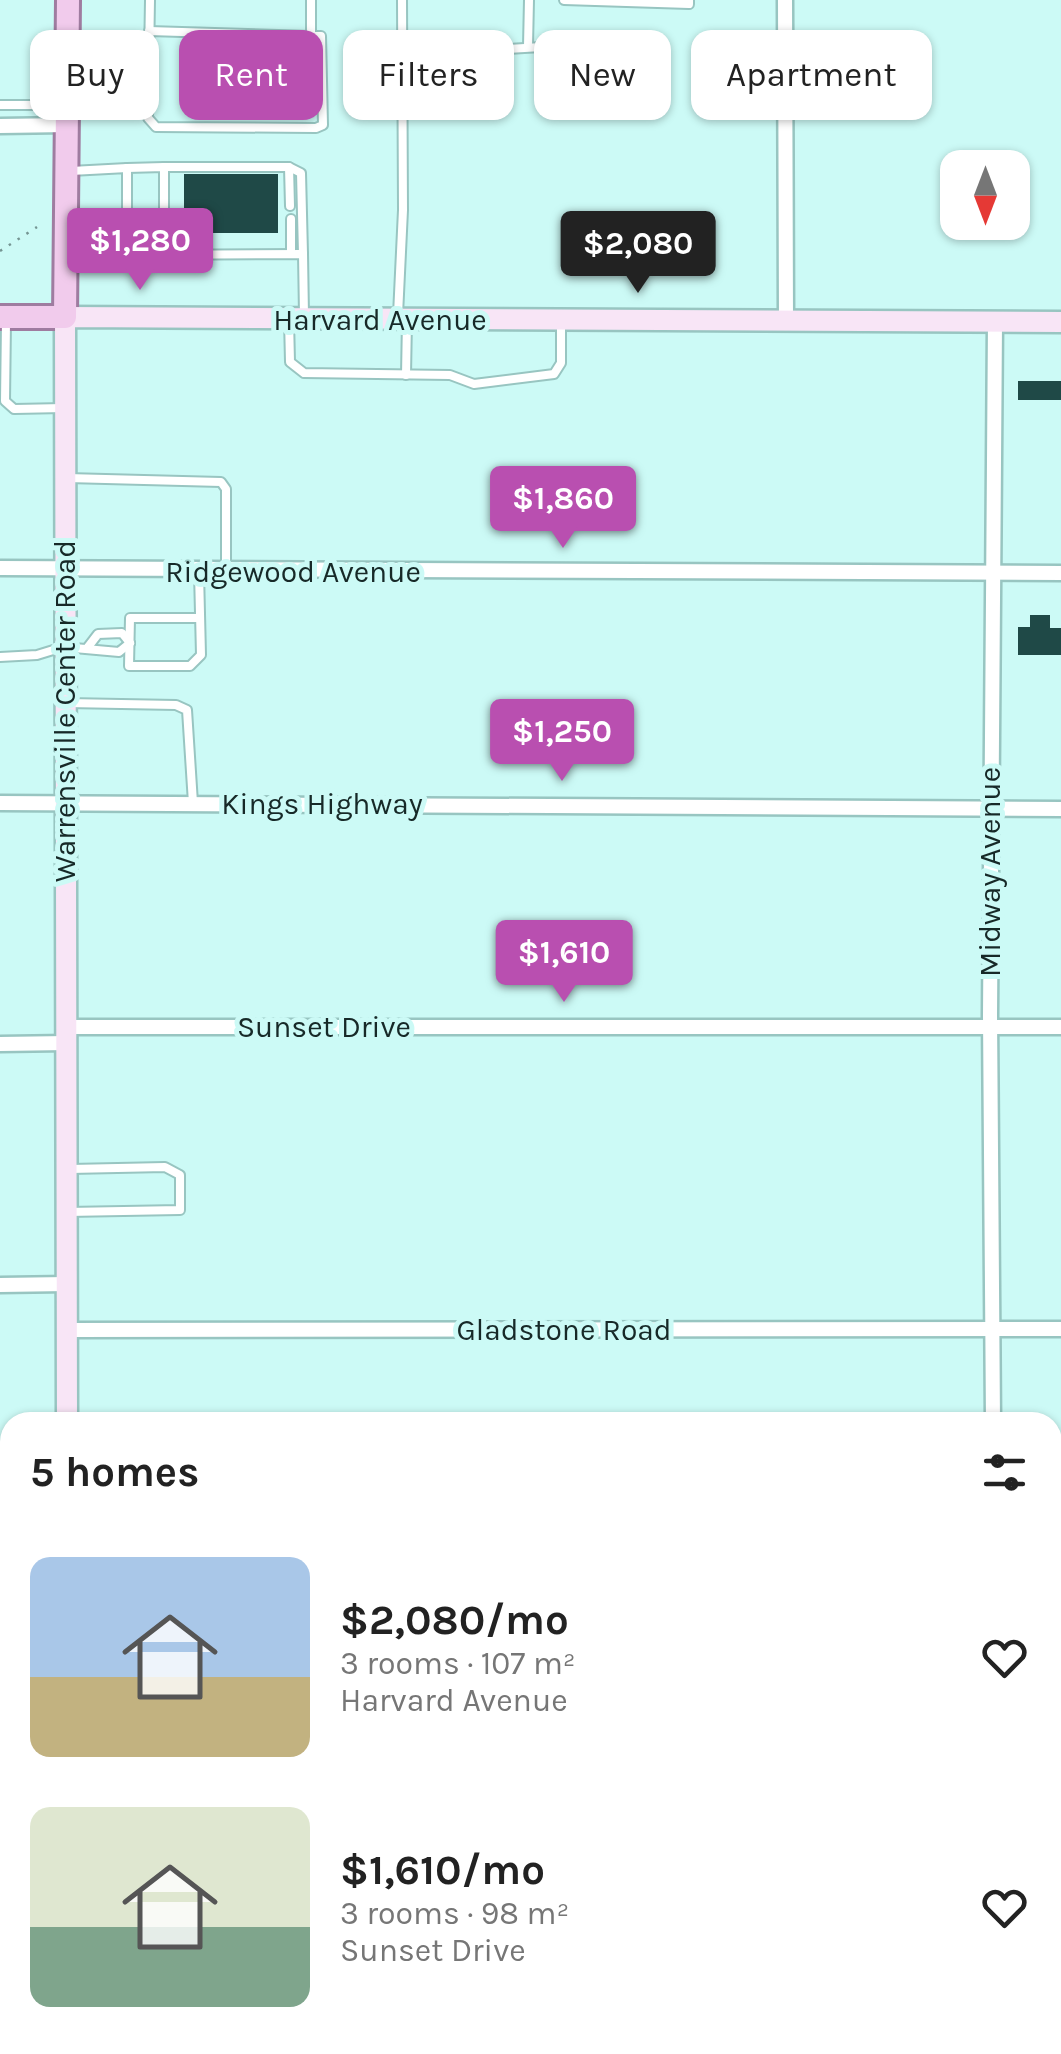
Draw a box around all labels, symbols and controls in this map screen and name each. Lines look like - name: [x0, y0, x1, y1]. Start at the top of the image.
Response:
- chip: Buy: [30, 30, 159, 120]
- chip: Rent: [179, 30, 323, 120]
- chip: Filters: [343, 30, 514, 120]
- chip: New: [534, 30, 671, 120]
- chip: Apartment: [691, 30, 932, 120]
- north arrow: [940, 150, 1030, 240]
- map controls: [940, 150, 1030, 240]
- pin: $1,280: [59, 208, 221, 293]
- pin: $2,080: [557, 211, 719, 296]
- text: $1,280: [89, 222, 191, 259]
- text: $2,080: [583, 225, 693, 262]
- street label: Harvard Avenue: [273, 302, 487, 338]
- pin: $1,860: [482, 466, 644, 551]
- text: $1,860: [512, 480, 614, 517]
- street label: Warrensville Center Road: [47, 540, 83, 882]
- street label: Ridgewood Avenue: [165, 554, 421, 590]
- pin: $1,250: [481, 699, 643, 784]
- text: $1,250: [512, 713, 612, 750]
- street label: Midway Avenue: [972, 767, 1008, 977]
- street label: Kings Highway: [221, 786, 423, 822]
- pin: $1,610: [483, 920, 645, 1005]
- text: $1,610: [518, 934, 610, 971]
- street label: Sunset Drive: [237, 1009, 411, 1045]
- street label: Gladstone Road: [456, 1312, 672, 1348]
- icon: filters: [977, 1445, 1032, 1500]
- text: 5 homes: [30, 1447, 199, 1497]
- text: $2,080/mo: [340, 1595, 569, 1645]
- icon: home: [110, 1597, 230, 1717]
- icon: heart: [977, 1630, 1032, 1685]
- text: 3 rooms · 107 m²: [340, 1645, 576, 1682]
- text: Harvard Avenue: [340, 1682, 568, 1719]
- text: $1,610/mo: [340, 1845, 545, 1895]
- icon: home: [110, 1847, 230, 1967]
- icon: heart: [977, 1880, 1032, 1935]
- text: 3 rooms · 98 m²: [340, 1895, 569, 1932]
- text: Sunset Drive: [340, 1932, 526, 1969]

